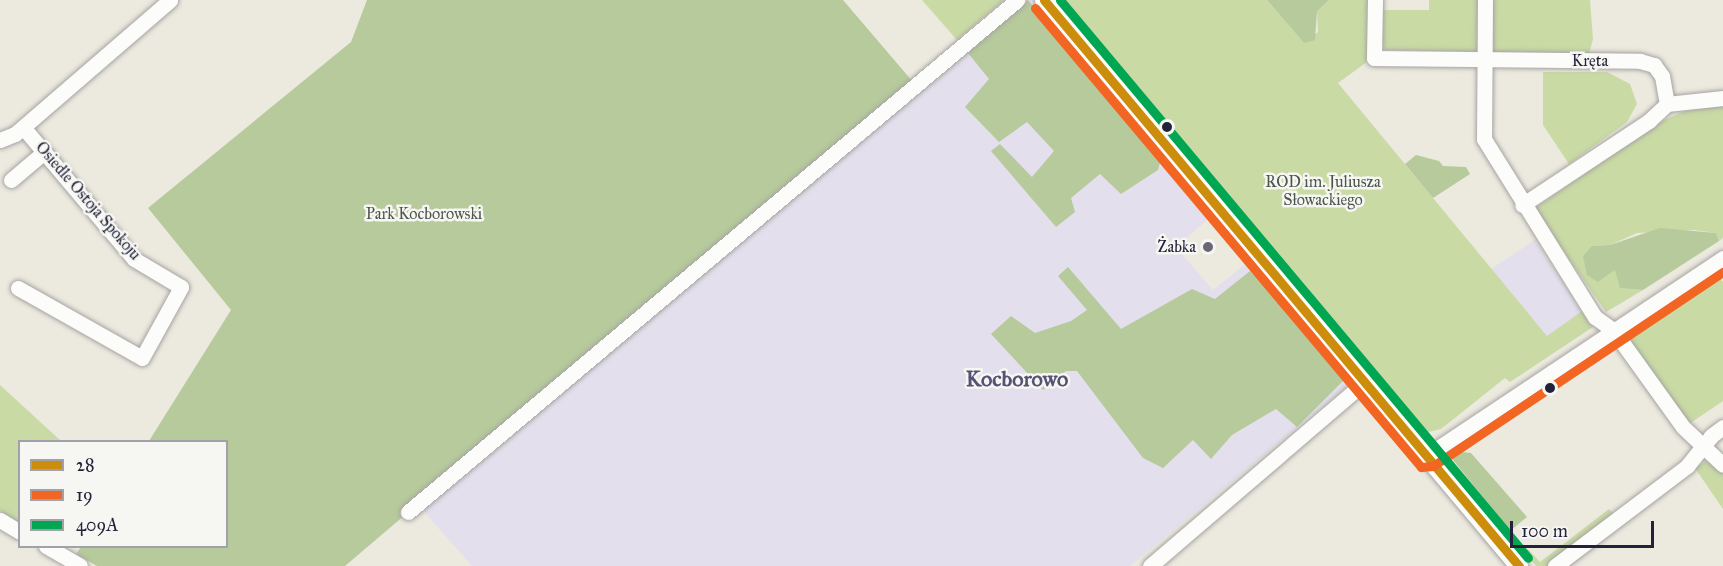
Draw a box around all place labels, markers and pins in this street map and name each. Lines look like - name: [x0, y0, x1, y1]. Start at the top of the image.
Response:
- unlabelled marker: [1161, 121, 1173, 133]
- place label: Żabka: [1157, 237, 1196, 257]
- marker: Żabka: [1201, 240, 1215, 254]
- unlabelled marker: [1544, 382, 1556, 394]

